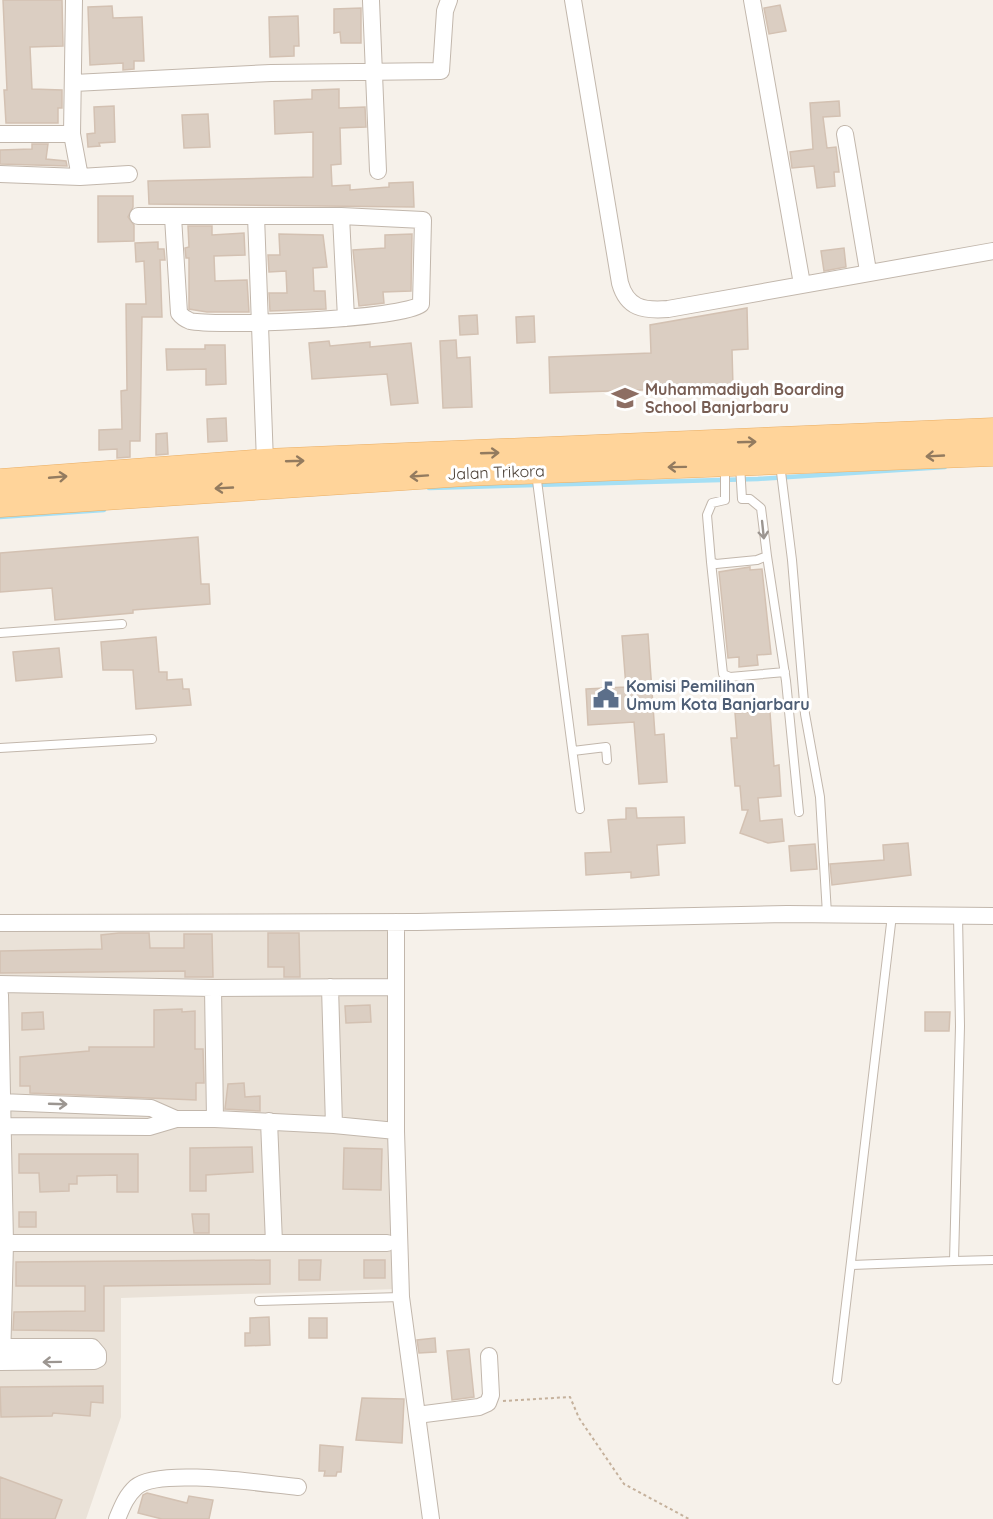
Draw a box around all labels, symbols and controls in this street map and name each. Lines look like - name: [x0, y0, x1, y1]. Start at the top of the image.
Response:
- place label: Muhammadiyah Boarding School Banjarbaru: [645, 379, 844, 417]
- school or university icon: Muhammadiyah Boarding School Banjarbaru: [610, 383, 640, 413]
- one-way arrow: [737, 436, 757, 447]
- one-way arrow: [479, 447, 499, 458]
- one-way arrow: [925, 450, 945, 461]
- one-way arrow: [284, 455, 304, 466]
- street label: Jalan Trikora: [447, 460, 545, 484]
- one-way arrow: [667, 461, 687, 472]
- one-way arrow: [48, 471, 68, 482]
- one-way arrow: [410, 471, 430, 482]
- one-way arrow: [215, 483, 235, 494]
- one-way arrow: [758, 520, 769, 540]
- place label: Komisi Pemilihan Umum Kota Banjarbaru: [626, 676, 810, 714]
- public building icon: Komisi Pemilihan Umum Kota Banjarbaru: [591, 680, 621, 710]
- one-way arrow: [48, 1099, 68, 1110]
- one-way arrow: [42, 1356, 62, 1368]

